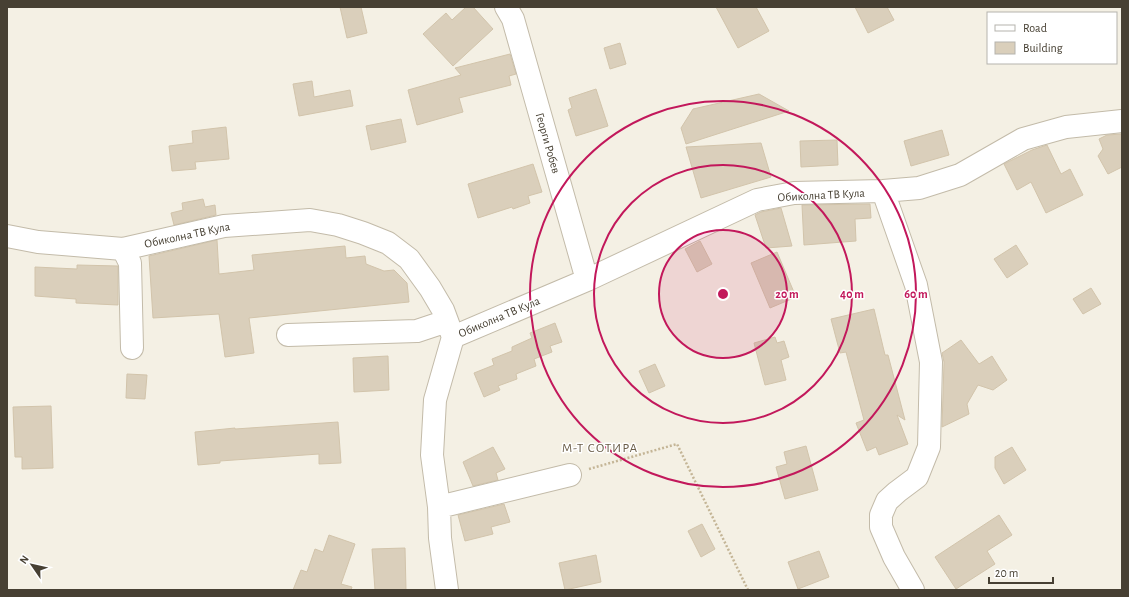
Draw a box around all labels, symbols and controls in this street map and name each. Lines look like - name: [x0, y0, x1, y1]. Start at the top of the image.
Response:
- legend: [987, 12, 1117, 64]
- text: Road: [1023, 22, 1047, 34]
- text: Building: [1023, 42, 1063, 54]
- street label: Георги Робев: [534, 111, 563, 175]
- street label: Обиколна ТВ Кула: [777, 187, 866, 204]
- street label: Обиколна ТВ Кула: [143, 220, 232, 251]
- centre of rings: [716, 287, 730, 301]
- text: 20 m: [775, 288, 799, 300]
- text: 40 m: [840, 288, 864, 300]
- text: 60 m: [904, 288, 928, 300]
- street label: Обиколна ТВ Кула: [456, 294, 543, 341]
- district label: М-Т СОТИРА: [562, 442, 638, 455]
- north arrow: [12, 545, 52, 585]
- text: N: [17, 553, 31, 566]
- scale bar: [989, 559, 1053, 585]
- text: 20 m: [995, 567, 1018, 579]

